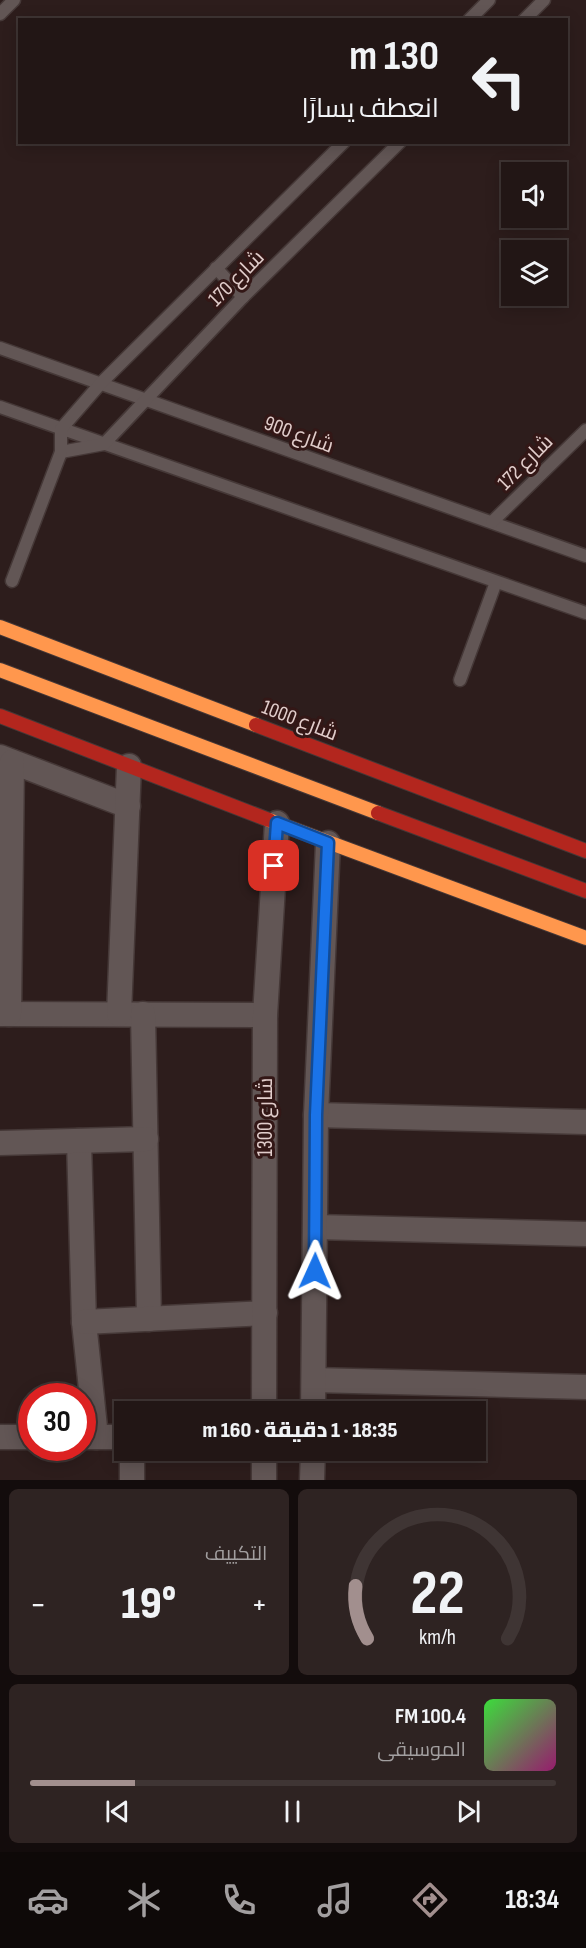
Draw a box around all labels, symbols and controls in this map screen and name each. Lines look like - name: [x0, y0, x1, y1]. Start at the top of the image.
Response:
- text: 130 m: [349, 31, 439, 82]
- icon: left: [460, 42, 538, 120]
- text: انعطف يسارًا: [302, 93, 439, 125]
- map controls: [501, 162, 567, 306]
- button: sound: [501, 162, 567, 228]
- button: layers: [501, 240, 567, 306]
- street label: شارع 170: [203, 245, 270, 312]
- street label: شارع 900: [260, 410, 337, 459]
- street label: شارع 172: [492, 429, 559, 496]
- street label: شارع 1000: [258, 695, 341, 747]
- pin: [248, 840, 299, 891]
- icon: arrive: [257, 849, 290, 882]
- street label: شارع 1300: [253, 1078, 279, 1156]
- position arrow: [283, 1239, 347, 1303]
- speed limit sign: 30: [18, 1383, 96, 1461]
- text: 18:35 · 1 دقيقة · 160 m: [202, 1417, 398, 1444]
- text: التكييف: [205, 1542, 268, 1566]
- text: 22: [410, 1557, 465, 1632]
- text: 19°: [121, 1577, 176, 1632]
- text: −: [30, 1585, 46, 1625]
- text: +: [251, 1585, 268, 1625]
- text: km/h: [419, 1625, 456, 1650]
- text: 100.4 FM: [395, 1703, 466, 1730]
- text: الموسيقى: [377, 1738, 466, 1762]
- icon: previous: [101, 1795, 134, 1828]
- icon: pause: [276, 1795, 309, 1828]
- icon: next: [452, 1795, 485, 1828]
- icon: car: [27, 1879, 69, 1921]
- icon: climate: [123, 1879, 165, 1921]
- icon: phone: [218, 1879, 260, 1921]
- icon: music: [314, 1879, 356, 1921]
- icon: directions: [409, 1879, 451, 1921]
- text: 18:34: [505, 1884, 559, 1916]

